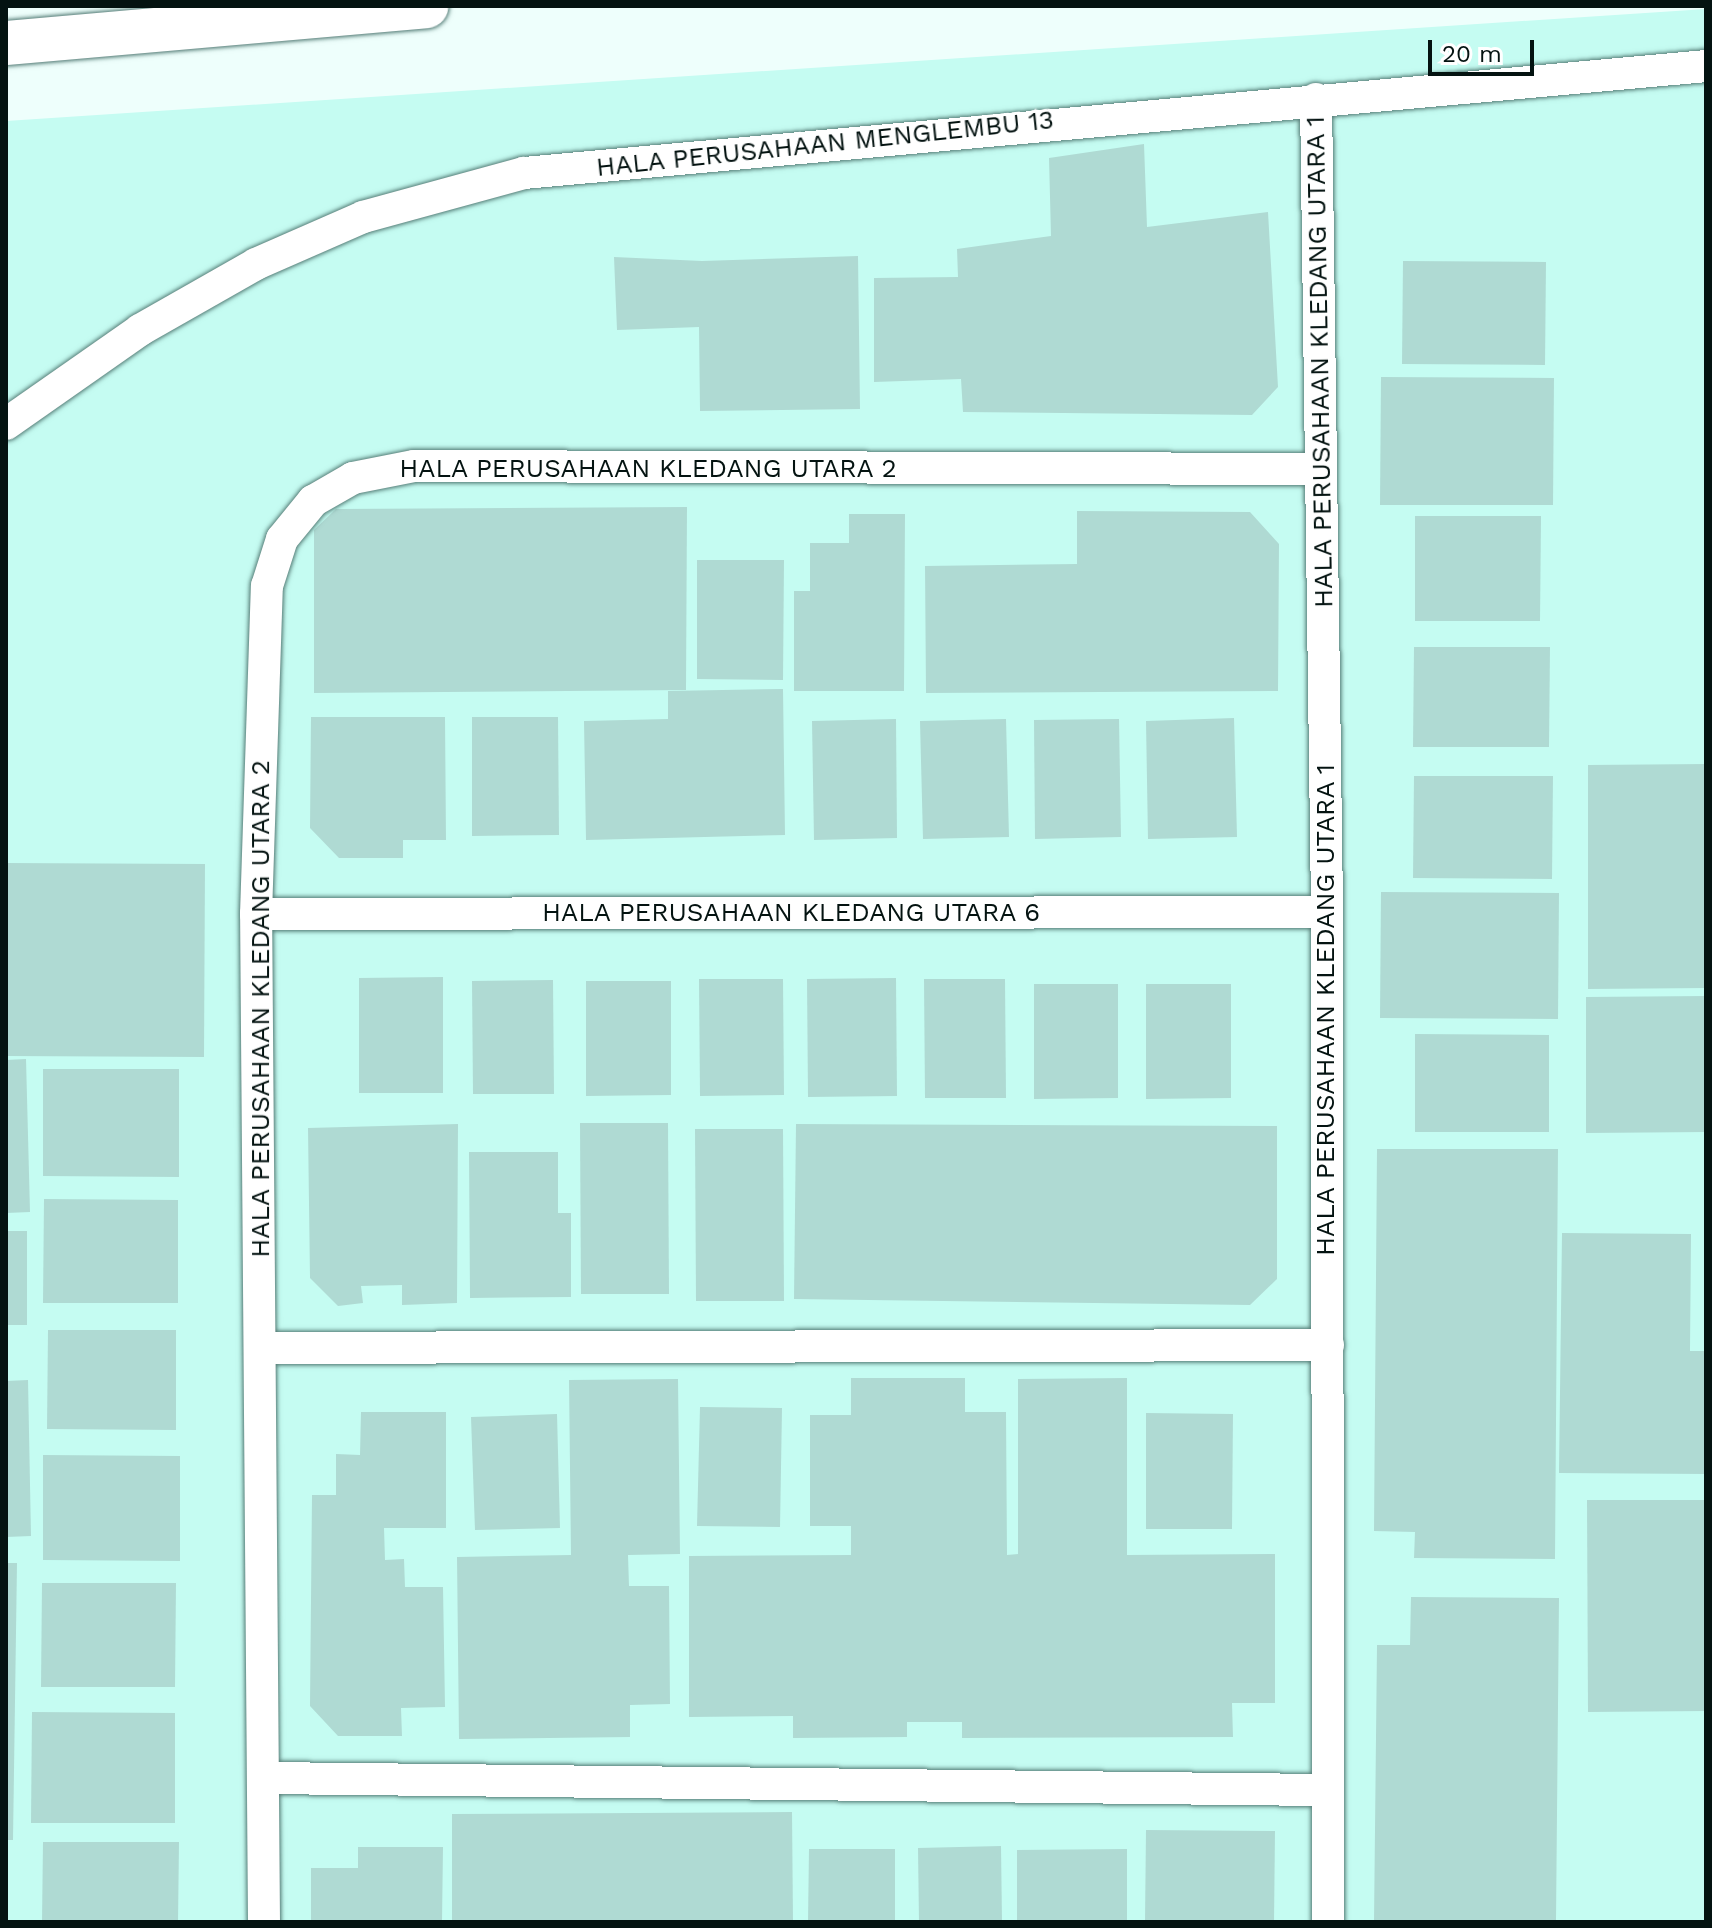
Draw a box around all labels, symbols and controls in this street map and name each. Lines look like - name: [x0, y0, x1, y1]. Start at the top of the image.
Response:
- scale bar: [1432, 24, 1538, 74]
- text: 20 m: [1442, 40, 1502, 68]
- street label: HALA PERUSAHAAN MENGLEMBU 13: [594, 104, 1056, 184]
- street label: HALA PERUSAHAAN KLEDANG UTARA 1: [1300, 114, 1340, 610]
- street label: HALA PERUSAHAAN KLEDANG UTARA 2: [398, 453, 898, 485]
- street label: HALA PERUSAHAAN KLEDANG UTARA 2: [245, 759, 277, 1259]
- street label: HALA PERUSAHAAN KLEDANG UTARA 1: [1310, 763, 1342, 1257]
- street label: HALA PERUSAHAAN KLEDANG UTARA 6: [541, 897, 1041, 929]

